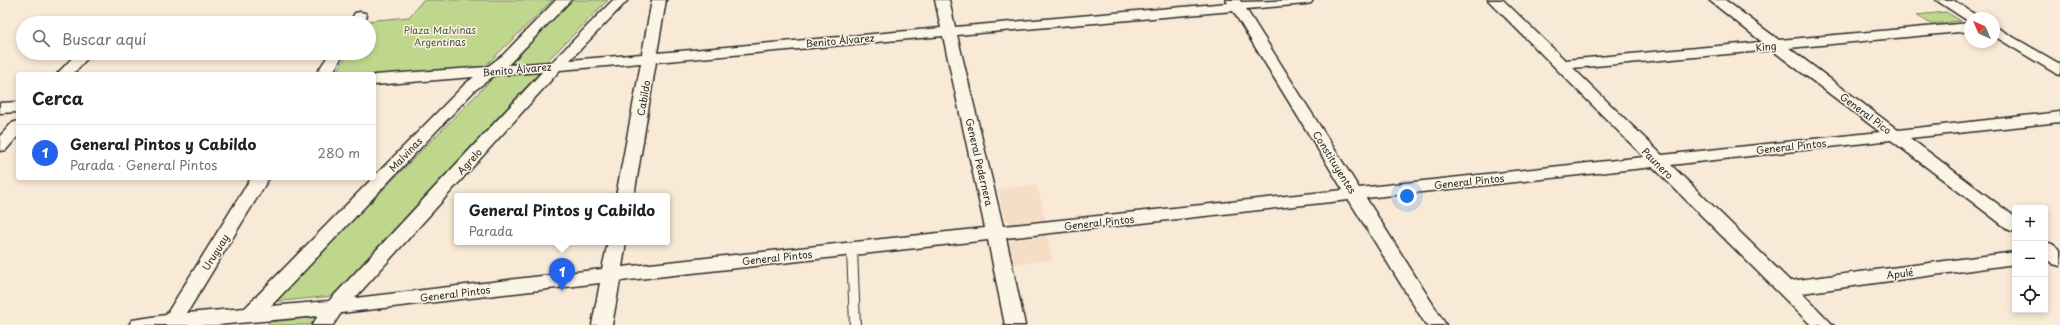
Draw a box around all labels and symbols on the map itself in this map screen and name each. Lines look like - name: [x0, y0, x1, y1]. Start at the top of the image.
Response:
- north arrow: [1964, 12, 2000, 48]
- park label: Plaza Malvinas Argentinas: [404, 22, 477, 49]
- street label: Benito Álvarez: [805, 29, 875, 50]
- street label: King: [1755, 38, 1777, 54]
- street label: Benito Álvarez: [482, 58, 552, 79]
- street label: Cabildo: [633, 79, 654, 117]
- street label: General Pico: [1837, 89, 1895, 138]
- street label: General Pedernera: [963, 117, 998, 208]
- street label: Constituyentes: [1309, 128, 1361, 197]
- street label: Malvinas: [385, 133, 426, 175]
- street label: General Pintos: [1755, 135, 1827, 157]
- street label: Agrelo: [453, 144, 485, 177]
- street label: Paunero: [1639, 144, 1677, 182]
- street label: General Pintos: [1433, 170, 1505, 192]
- your location: [1397, 186, 1417, 206]
- street label: General Pintos: [1063, 211, 1135, 233]
- street label: Uruguay: [198, 231, 232, 273]
- street label: General Pintos: [741, 246, 813, 268]
- pin: 1: [549, 258, 575, 291]
- street label: Apulé: [1886, 264, 1915, 282]
- street label: General Pintos: [419, 281, 491, 305]

